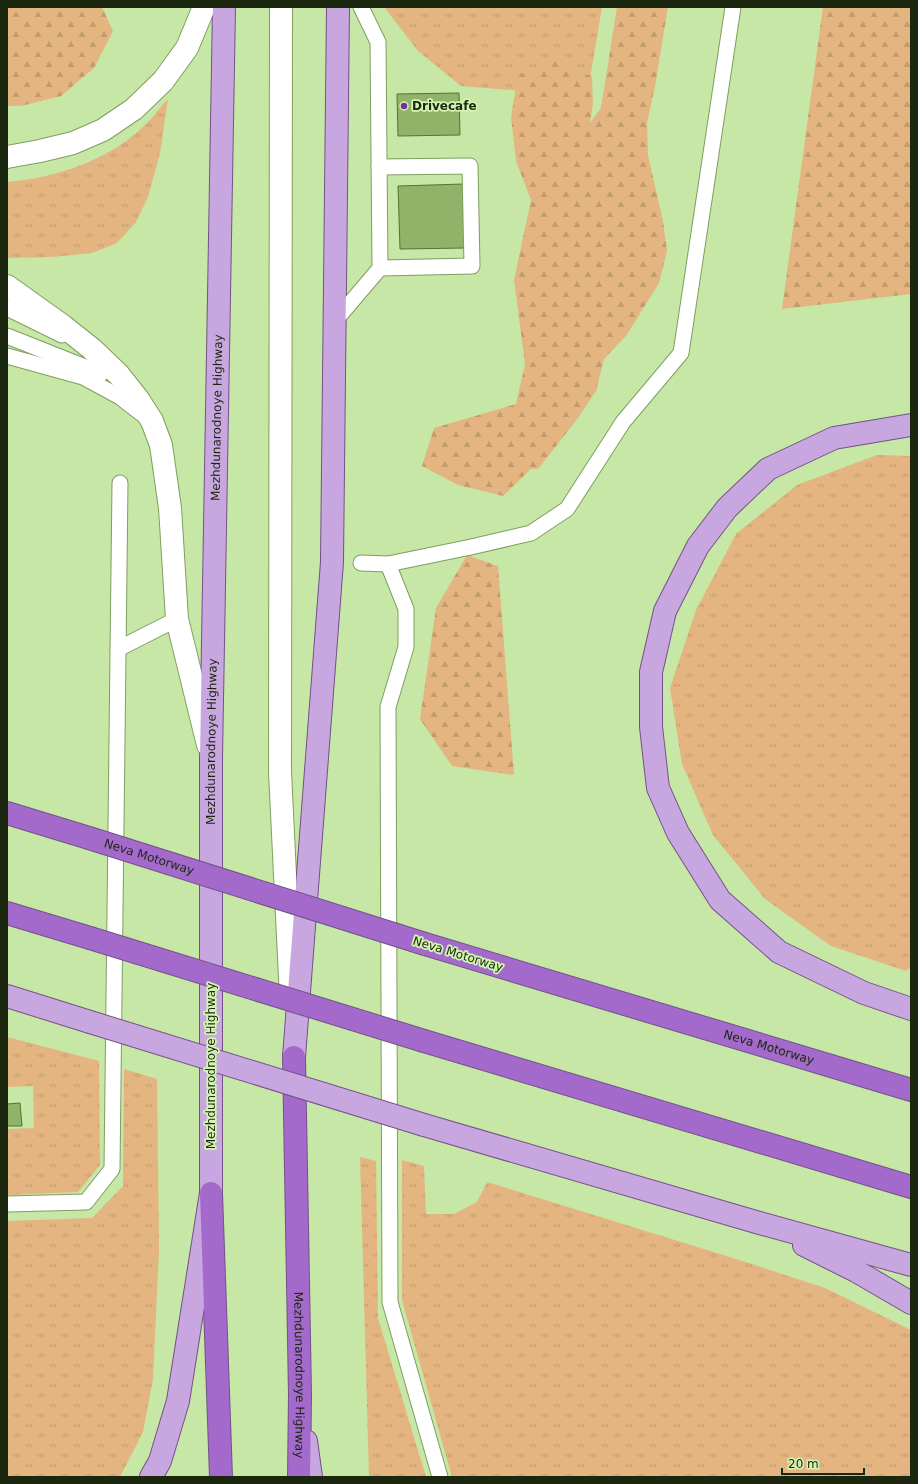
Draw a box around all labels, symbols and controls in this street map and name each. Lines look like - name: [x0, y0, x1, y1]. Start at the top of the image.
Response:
- place label: Drivecafe: [412, 99, 477, 113]
- marker: Drivecafe: [399, 101, 409, 111]
- street label: Mezhdunarodnoye Highway: [208, 334, 225, 501]
- street label: Mezhdunarodnoye Highway: [204, 658, 220, 825]
- street label: Neva Motorway: [102, 836, 196, 878]
- street label: Neva Motorway: [411, 934, 505, 974]
- street label: Mezhdunarodnoye Highway: [204, 983, 218, 1149]
- street label: Neva Motorway: [722, 1027, 816, 1067]
- street label: Mezhdunarodnoye Highway: [291, 1291, 307, 1458]
- scale bar: [782, 1450, 864, 1476]
- text: 20 m: [788, 1457, 819, 1471]

